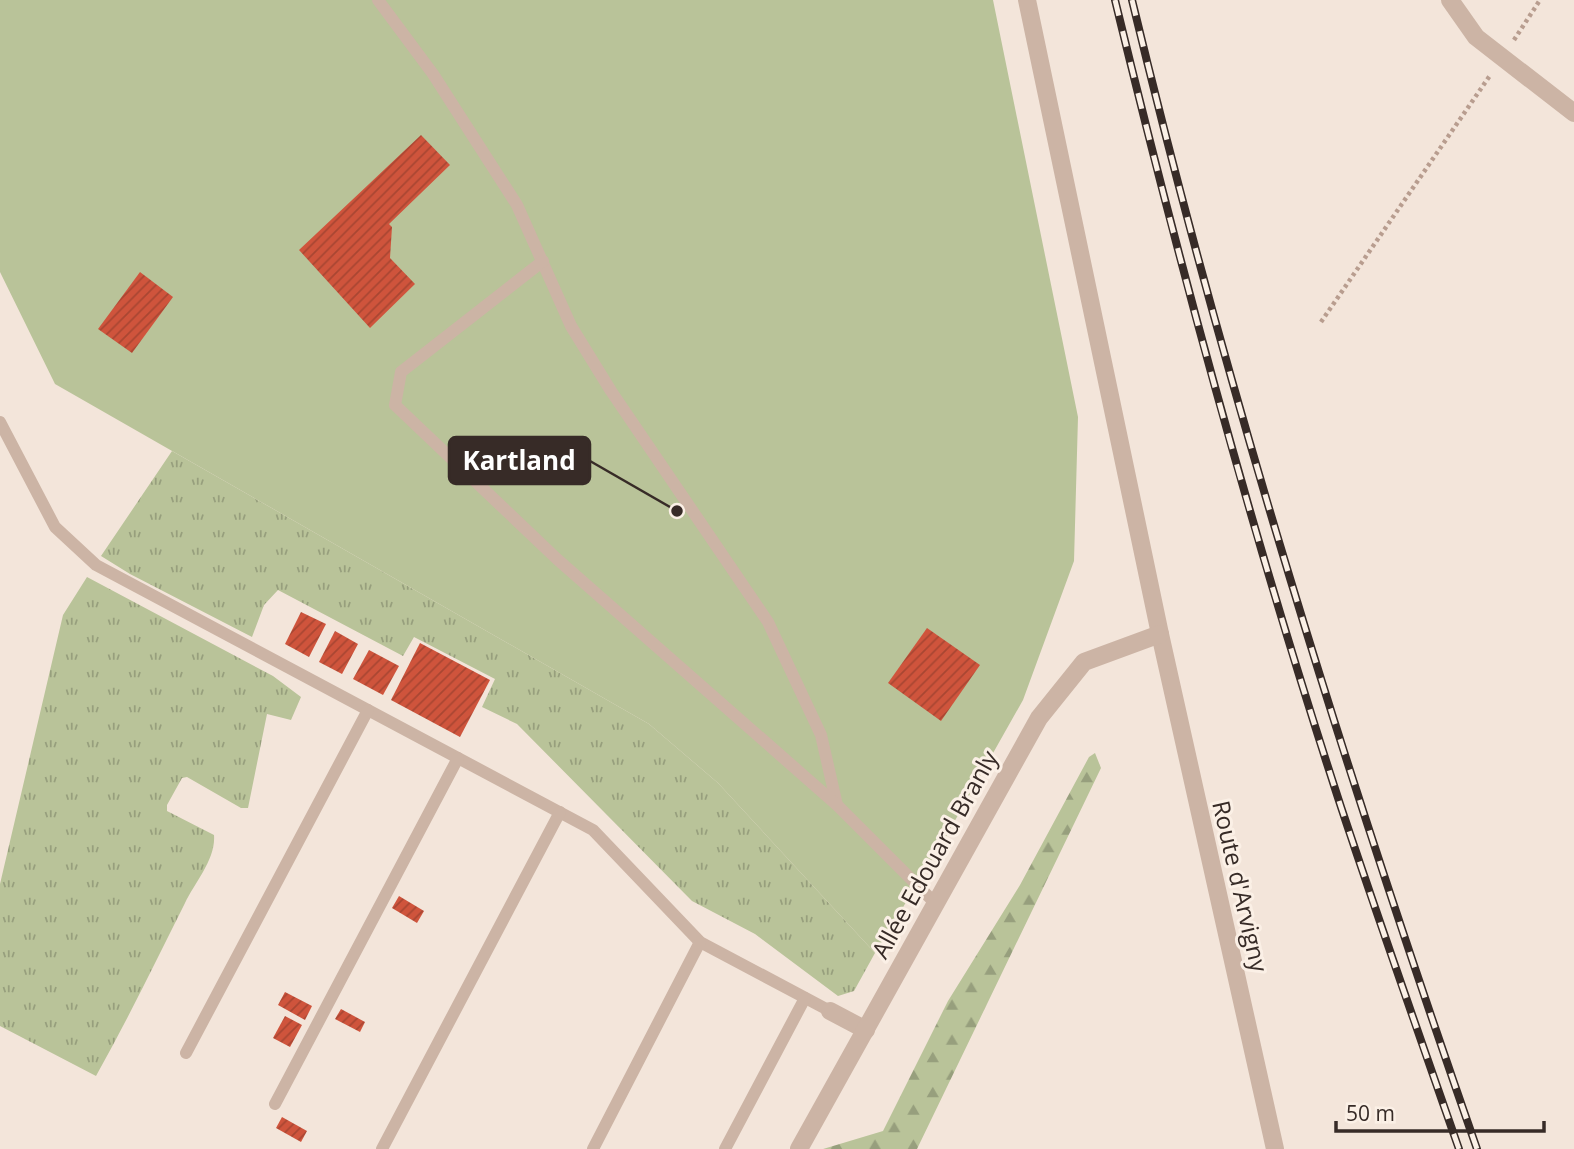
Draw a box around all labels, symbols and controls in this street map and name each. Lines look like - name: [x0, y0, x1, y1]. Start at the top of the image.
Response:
- callout: Kartland: [449, 437, 590, 484]
- text: Kartland: [462, 442, 576, 478]
- street label: Allée Edouard Branly: [863, 743, 1005, 964]
- street label: Route d'Arvigny: [1205, 797, 1277, 976]
- scale bar: [1336, 1090, 1544, 1134]
- text: 50 m: [1346, 1099, 1395, 1127]

